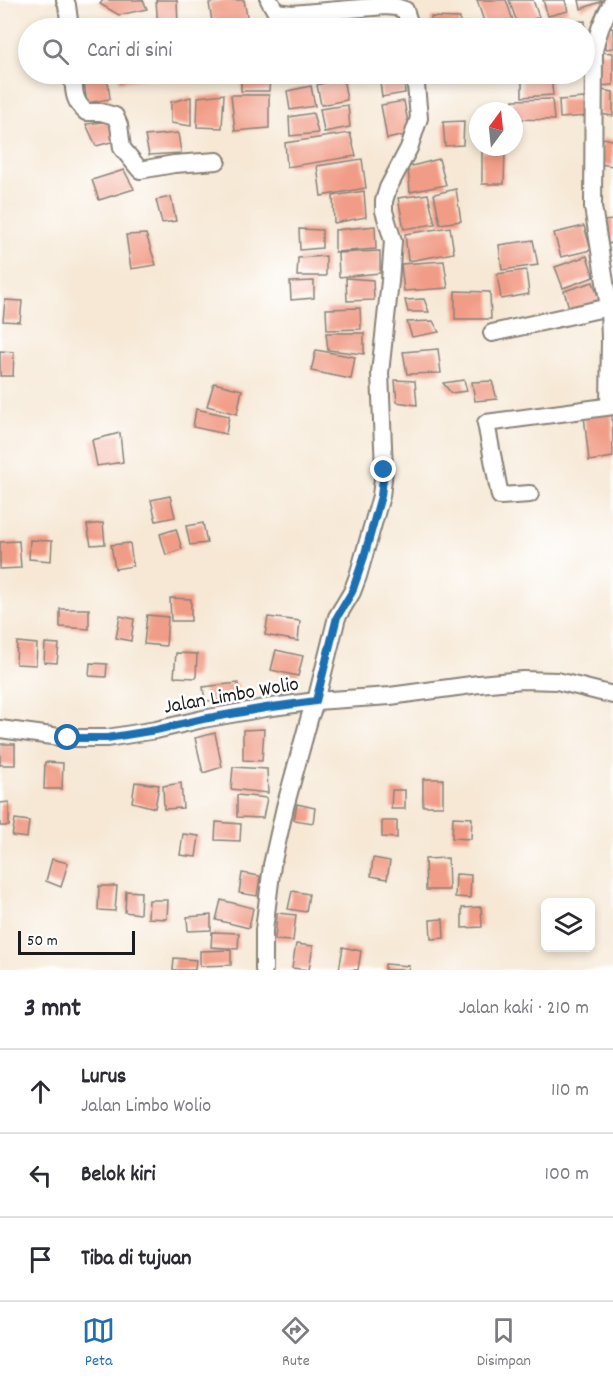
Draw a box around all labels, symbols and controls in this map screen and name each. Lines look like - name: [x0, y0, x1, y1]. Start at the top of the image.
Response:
- search box: [18, 18, 595, 84]
- icon: search: [39, 35, 72, 68]
- text: Cari di sini: [87, 36, 172, 67]
- north arrow: [469, 102, 523, 156]
- route end: [370, 456, 396, 482]
- street label: Jalan Limbo Wolio: [162, 670, 301, 724]
- route start: [54, 724, 80, 750]
- map controls: [541, 898, 595, 952]
- button: layers: [541, 898, 595, 952]
- scale bar: [18, 928, 135, 956]
- text: 50 m: [27, 930, 58, 953]
- text: 3 mnt: [24, 991, 81, 1028]
- text: Jalan kaki · 210 m: [459, 995, 589, 1023]
- text: Lurus: [81, 1062, 126, 1093]
- icon: ahead: [24, 1075, 57, 1108]
- text: 110 m: [551, 1077, 589, 1105]
- text: Jalan Limbo Wolio: [81, 1093, 211, 1121]
- icon: left: [24, 1159, 57, 1192]
- text: Belok kiri: [81, 1160, 155, 1191]
- text: 100 m: [545, 1161, 589, 1189]
- icon: arrive: [24, 1243, 57, 1276]
- text: Tiba di tujuan: [81, 1244, 191, 1275]
- tab: Peta: [82, 1314, 115, 1373]
- tab: Rute: [279, 1314, 312, 1373]
- tab: Disimpan: [477, 1314, 531, 1373]

